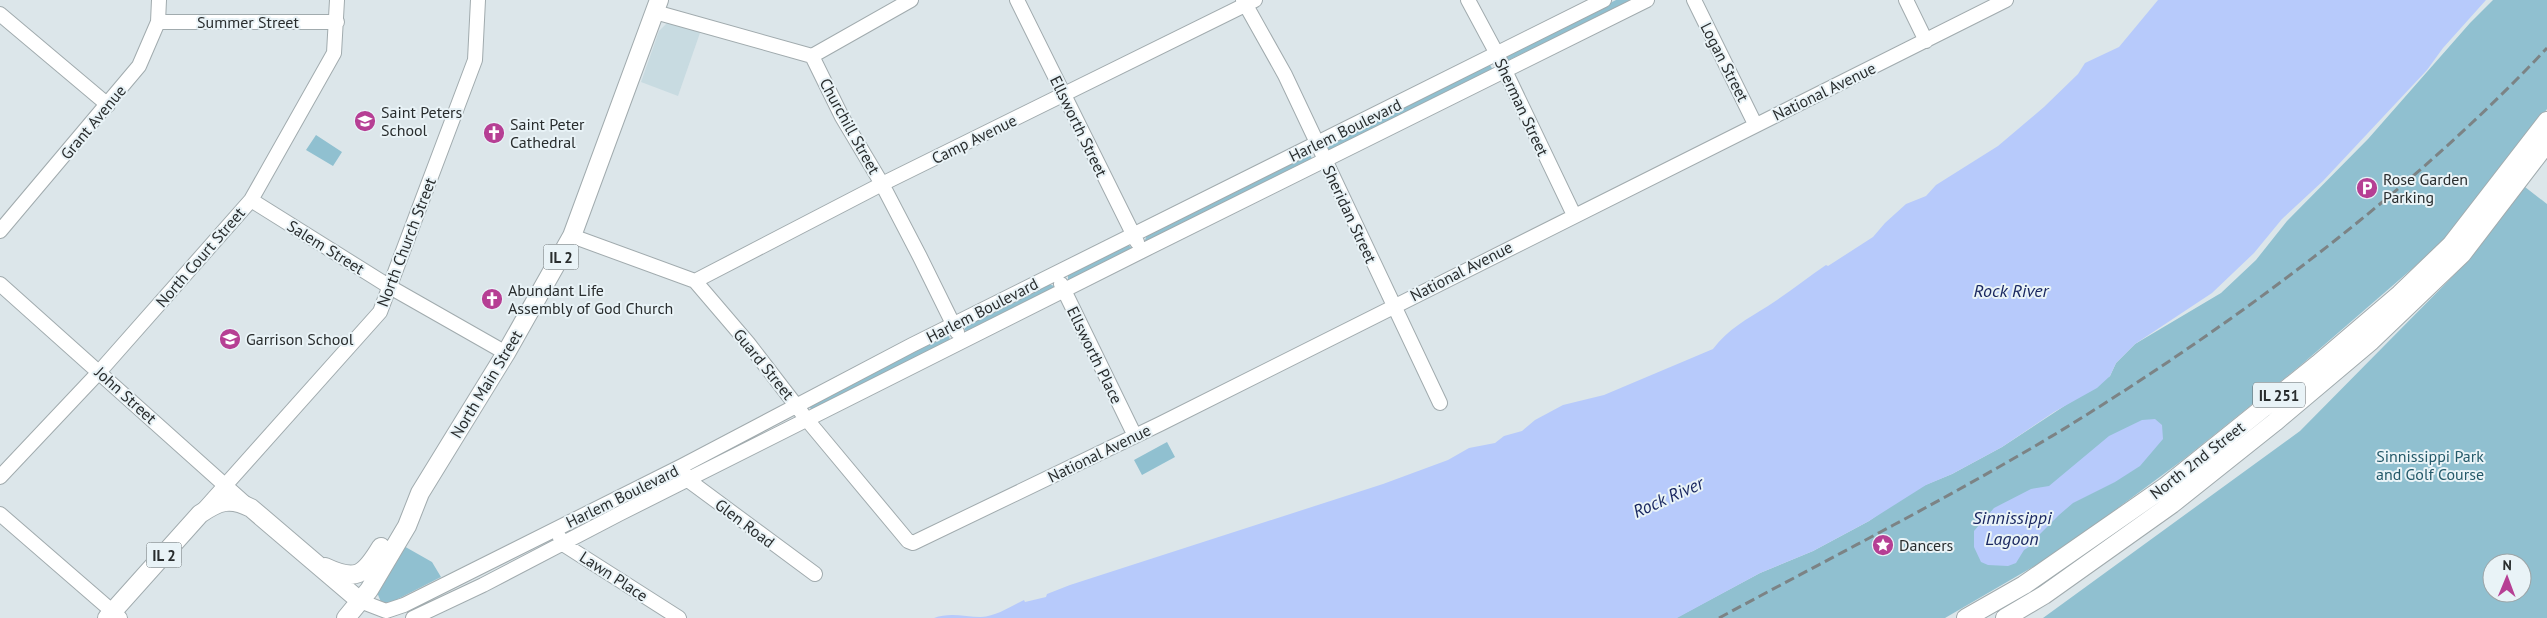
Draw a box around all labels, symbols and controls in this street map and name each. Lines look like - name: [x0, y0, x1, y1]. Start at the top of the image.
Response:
- street label: Summer Street: [197, 12, 299, 32]
- street label: Logan Street: [1696, 19, 1754, 106]
- street label: Sherman Street: [1491, 55, 1554, 160]
- street label: National Avenue: [1769, 57, 1879, 125]
- street label: Ellsworth Street: [1046, 72, 1112, 180]
- street label: Churchill Street: [815, 74, 885, 178]
- street label: Grant Avenue: [56, 81, 130, 163]
- street label: Harlem Boulevard: [1285, 94, 1405, 166]
- place label: Saint Peters School: [381, 102, 462, 140]
- school or university icon: Saint Peters School: [353, 109, 377, 133]
- street label: Camp Avenue: [928, 110, 1020, 168]
- place label: Saint Peter Cathedral: [510, 114, 585, 152]
- church icon: Saint Peter Cathedral: [482, 121, 506, 145]
- street label: Sheridan Street: [1319, 162, 1382, 267]
- place label: Rose Garden Parking: [2383, 169, 2468, 207]
- street label: North Church Street: [372, 174, 440, 309]
- parking icon: Rose Garden Parking: [2355, 176, 2379, 200]
- street label: North Court Street: [151, 202, 249, 311]
- street label: Salem Street: [284, 215, 369, 279]
- street label: National Avenue: [1407, 237, 1515, 305]
- road number: IL 2: [544, 244, 578, 270]
- street label: Harlem Boulevard: [923, 273, 1041, 347]
- water label: Rock River: [1974, 279, 2050, 302]
- place label: Abundant Life Assembly of God Church: [508, 280, 673, 318]
- church icon: Abundant Life Assembly of God Church: [480, 287, 504, 311]
- street label: Ellsworth Place: [1063, 303, 1127, 407]
- street label: Guard Street: [729, 324, 799, 404]
- street label: North Main Street: [446, 326, 526, 442]
- school or university icon: Garrison School: [218, 327, 242, 351]
- place label: Garrison School: [246, 329, 354, 349]
- street label: John Street: [90, 362, 161, 428]
- road number: IL 251: [2253, 382, 2305, 408]
- street label: North 2nd Street: [2146, 416, 2249, 503]
- street label: National Avenue: [1044, 419, 1154, 487]
- park label: Sinnissippi Park and Golf Course: [2376, 446, 2484, 484]
- street label: Harlem Boulevard: [562, 460, 682, 532]
- water label: Rock River: [1629, 471, 1708, 523]
- street label: Glen Road: [711, 494, 779, 552]
- water label: Sinnissippi Lagoon: [1972, 506, 2053, 550]
- place icon: Dancers: [1871, 533, 1895, 557]
- place label: Dancers: [1899, 535, 1954, 555]
- road number: IL 2: [146, 542, 182, 568]
- street label: Lawn Place: [576, 547, 652, 605]
- north arrow: [2482, 553, 2532, 603]
- text: N: [2502, 556, 2512, 574]

